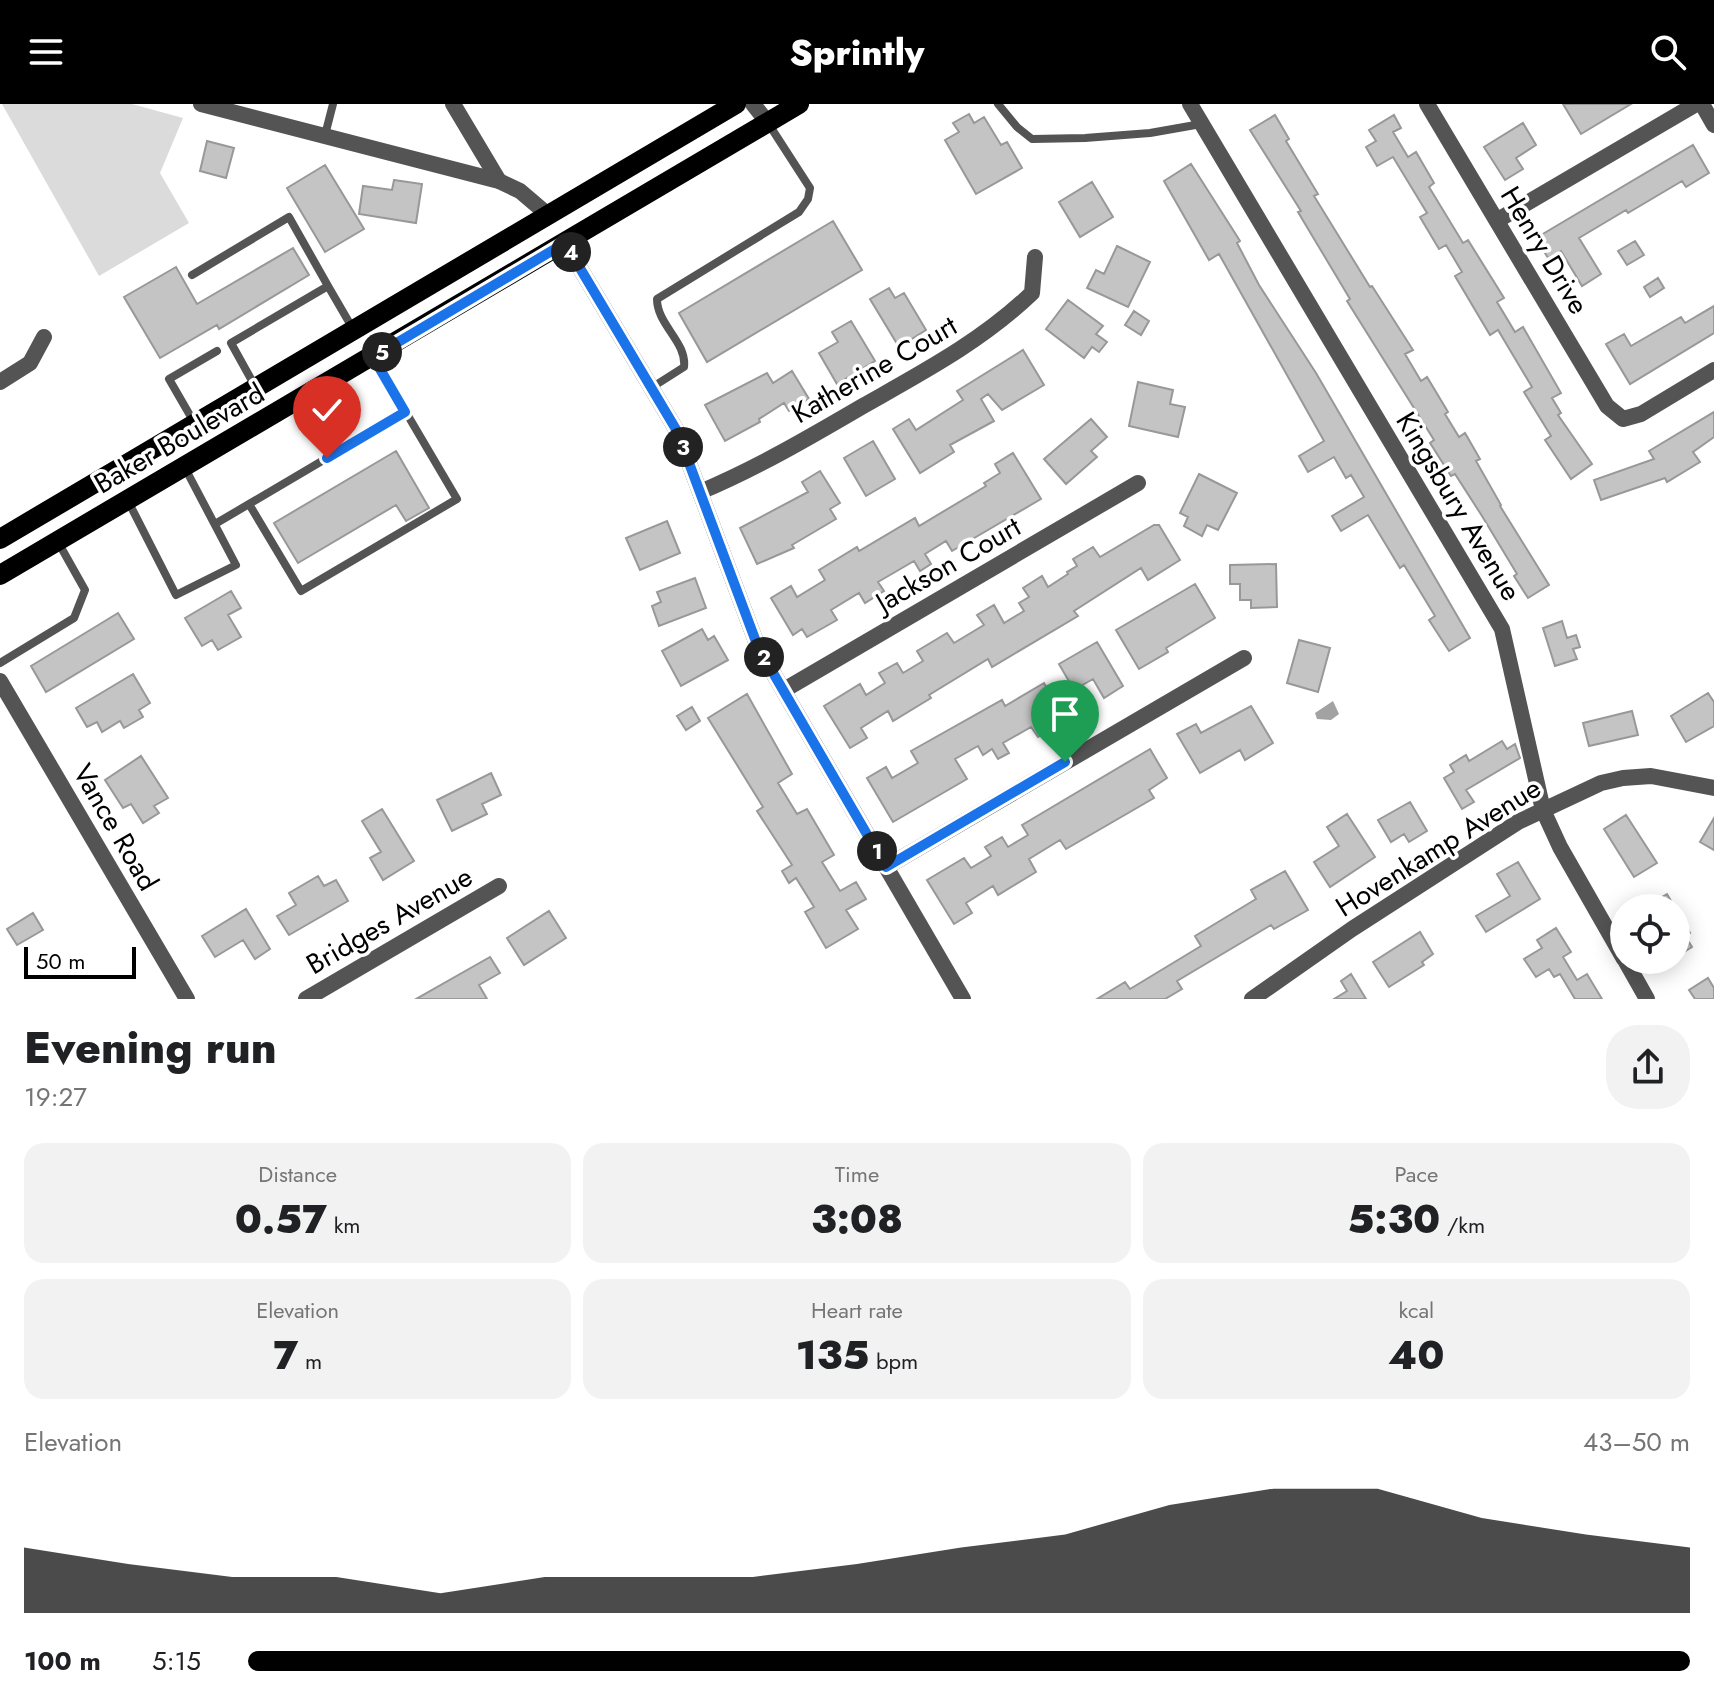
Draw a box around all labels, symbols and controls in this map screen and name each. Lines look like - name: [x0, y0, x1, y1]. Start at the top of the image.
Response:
- text: Sprintly: [789, 26, 925, 78]
- icon: menu: [24, 30, 68, 74]
- icon: search: [1646, 30, 1690, 74]
- street label: Henry Drive: [1490, 179, 1599, 322]
- pin: 4: [551, 232, 591, 272]
- text: 4: [563, 236, 579, 268]
- street label: Katherine Court: [784, 305, 965, 433]
- pin: 5: [362, 332, 402, 372]
- text: 5: [375, 336, 389, 368]
- street label: Baker Boulevard: [86, 373, 272, 504]
- pin: [293, 376, 361, 458]
- icon: check: [305, 388, 349, 432]
- street label: Kingsbury Avenue: [1386, 404, 1531, 609]
- pin: 3: [663, 427, 703, 467]
- text: 3: [676, 431, 690, 463]
- street label: Jackson Court: [865, 506, 1028, 624]
- pin: 2: [744, 637, 784, 677]
- text: 2: [757, 641, 771, 673]
- pin: [1031, 680, 1099, 762]
- icon: arrive: [1043, 692, 1087, 736]
- street label: Vance Road: [63, 756, 168, 898]
- street label: Hovenkamp Avenue: [1328, 768, 1549, 927]
- pin: 1: [857, 831, 897, 871]
- text: 1: [871, 835, 883, 867]
- street label: Bridges Avenue: [299, 856, 480, 985]
- map controls: [1610, 894, 1690, 974]
- button: locate: [1610, 894, 1690, 974]
- scale bar: [24, 943, 136, 979]
- text: 50 m: [36, 945, 85, 977]
- text: Evening run: [24, 1016, 277, 1080]
- button: share: [1606, 1025, 1690, 1109]
- text: 19:27: [24, 1078, 87, 1116]
- text: Distance: [258, 1158, 337, 1190]
- text: Time: [835, 1158, 879, 1190]
- text: Pace: [1394, 1158, 1438, 1190]
- text: 0.57: [235, 1190, 327, 1248]
- text: 3:08: [811, 1190, 903, 1248]
- text: 5:30: [1347, 1190, 1440, 1248]
- text: km: [327, 1209, 360, 1241]
- text: /km: [1440, 1209, 1485, 1241]
- text: Elevation: [256, 1294, 339, 1326]
- text: Heart rate: [811, 1294, 903, 1326]
- text: kcal: [1399, 1294, 1434, 1326]
- text: 7: [273, 1326, 298, 1384]
- text: 135: [796, 1326, 869, 1384]
- text: 40: [1388, 1326, 1445, 1384]
- text: m: [298, 1345, 322, 1377]
- text: bpm: [869, 1345, 918, 1377]
- text: Elevation: [24, 1423, 122, 1461]
- text: 43–50 m: [1583, 1423, 1690, 1461]
- text: 100 m: [24, 1642, 101, 1680]
- text: 5:15: [152, 1642, 201, 1680]

